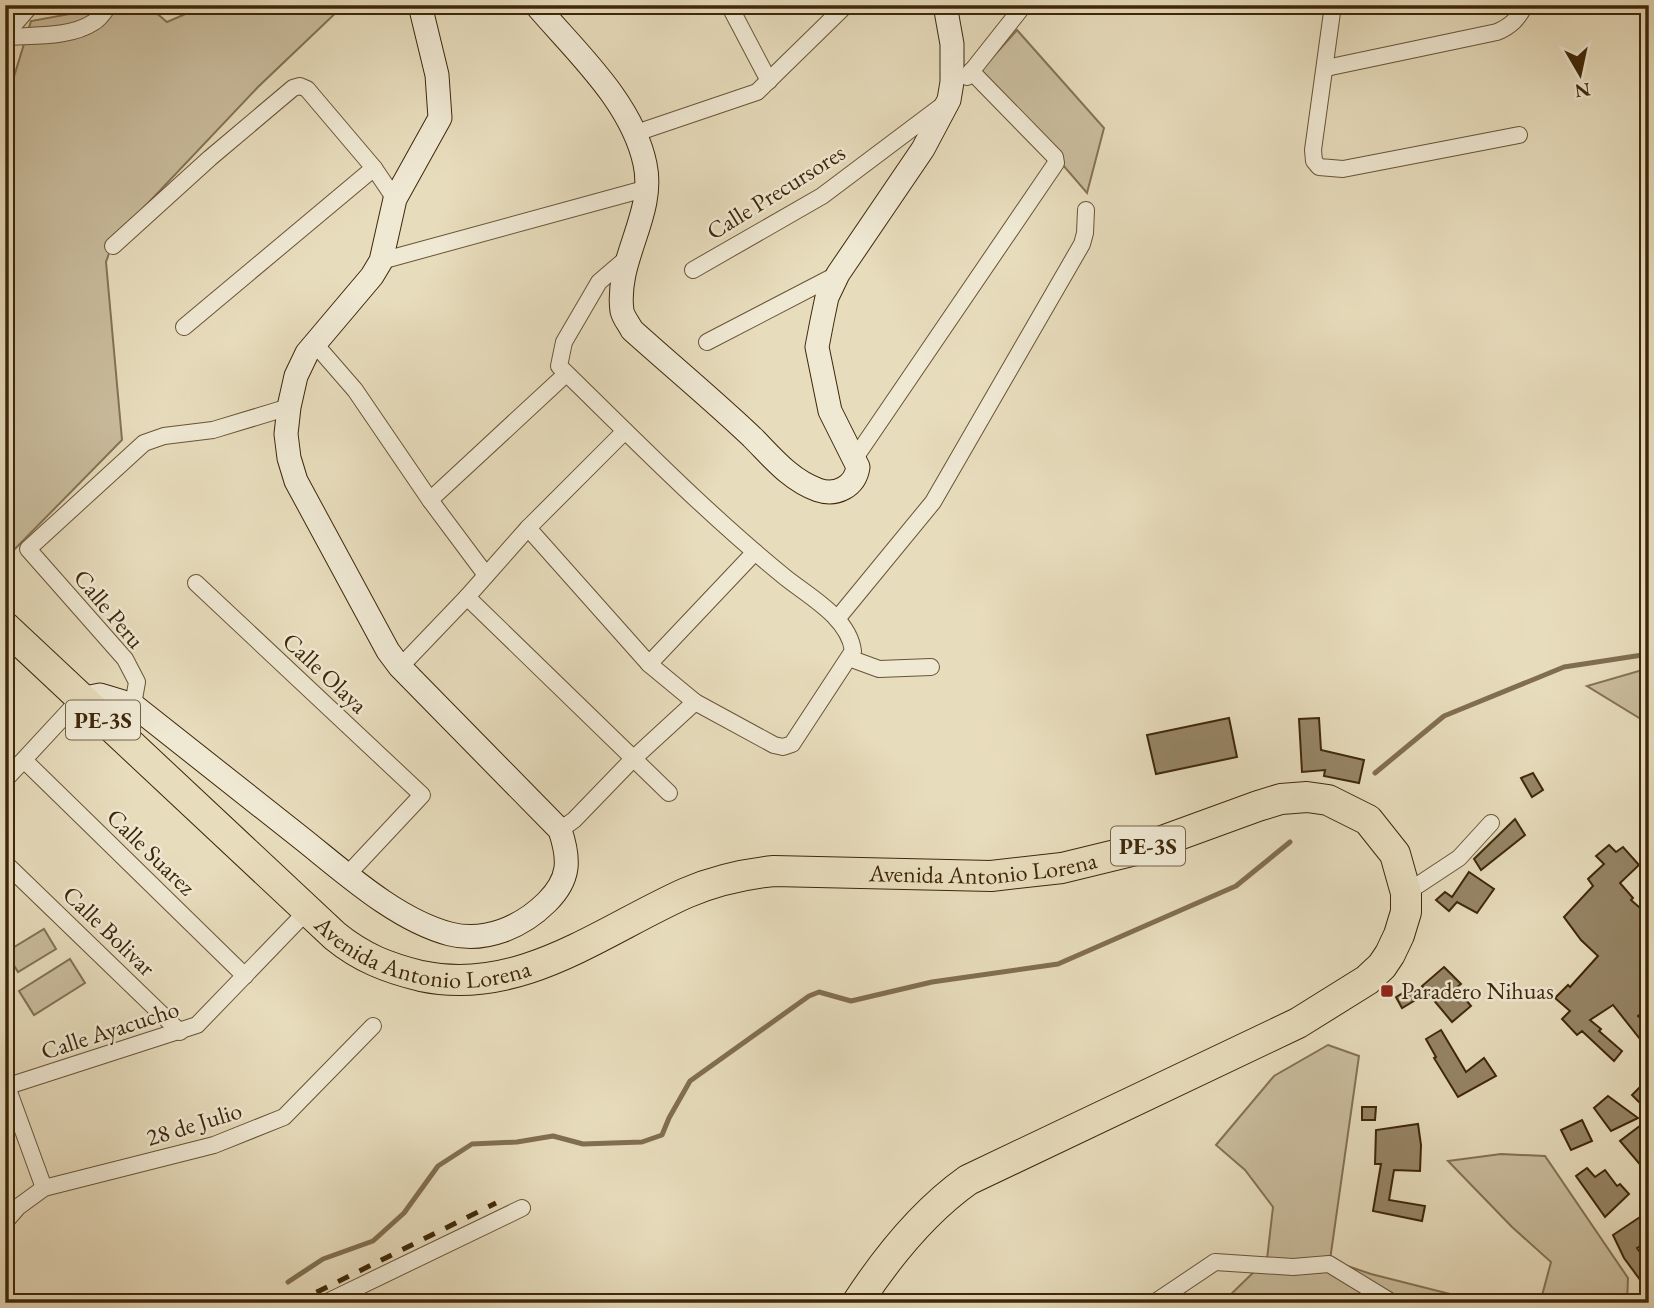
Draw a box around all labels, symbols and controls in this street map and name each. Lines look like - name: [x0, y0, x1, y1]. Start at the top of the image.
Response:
- north arrow: [1546, 38, 1616, 108]
- text: N: [1572, 77, 1592, 104]
- street label: Calle Precursores: [701, 137, 851, 247]
- street label: Calle Peru: [67, 563, 152, 655]
- street label: Calle Olaya: [276, 625, 375, 720]
- road number: PE-3S: [66, 700, 140, 740]
- street label: Calle Suarez: [100, 802, 202, 902]
- road number: PE-3S: [1111, 826, 1185, 866]
- street label: Avenida Antonio Lorena: [868, 844, 1100, 892]
- street label: Calle Bolivar: [56, 879, 162, 983]
- street label: Avenida Antonio Lorena: [308, 908, 535, 995]
- place label: Paradero Nihuas: [1401, 975, 1554, 1006]
- marker: Paradero Nihuas: [1379, 983, 1395, 999]
- street label: Calle Ayacucho: [37, 993, 183, 1066]
- street label: 28 de Julio: [142, 1094, 246, 1153]

